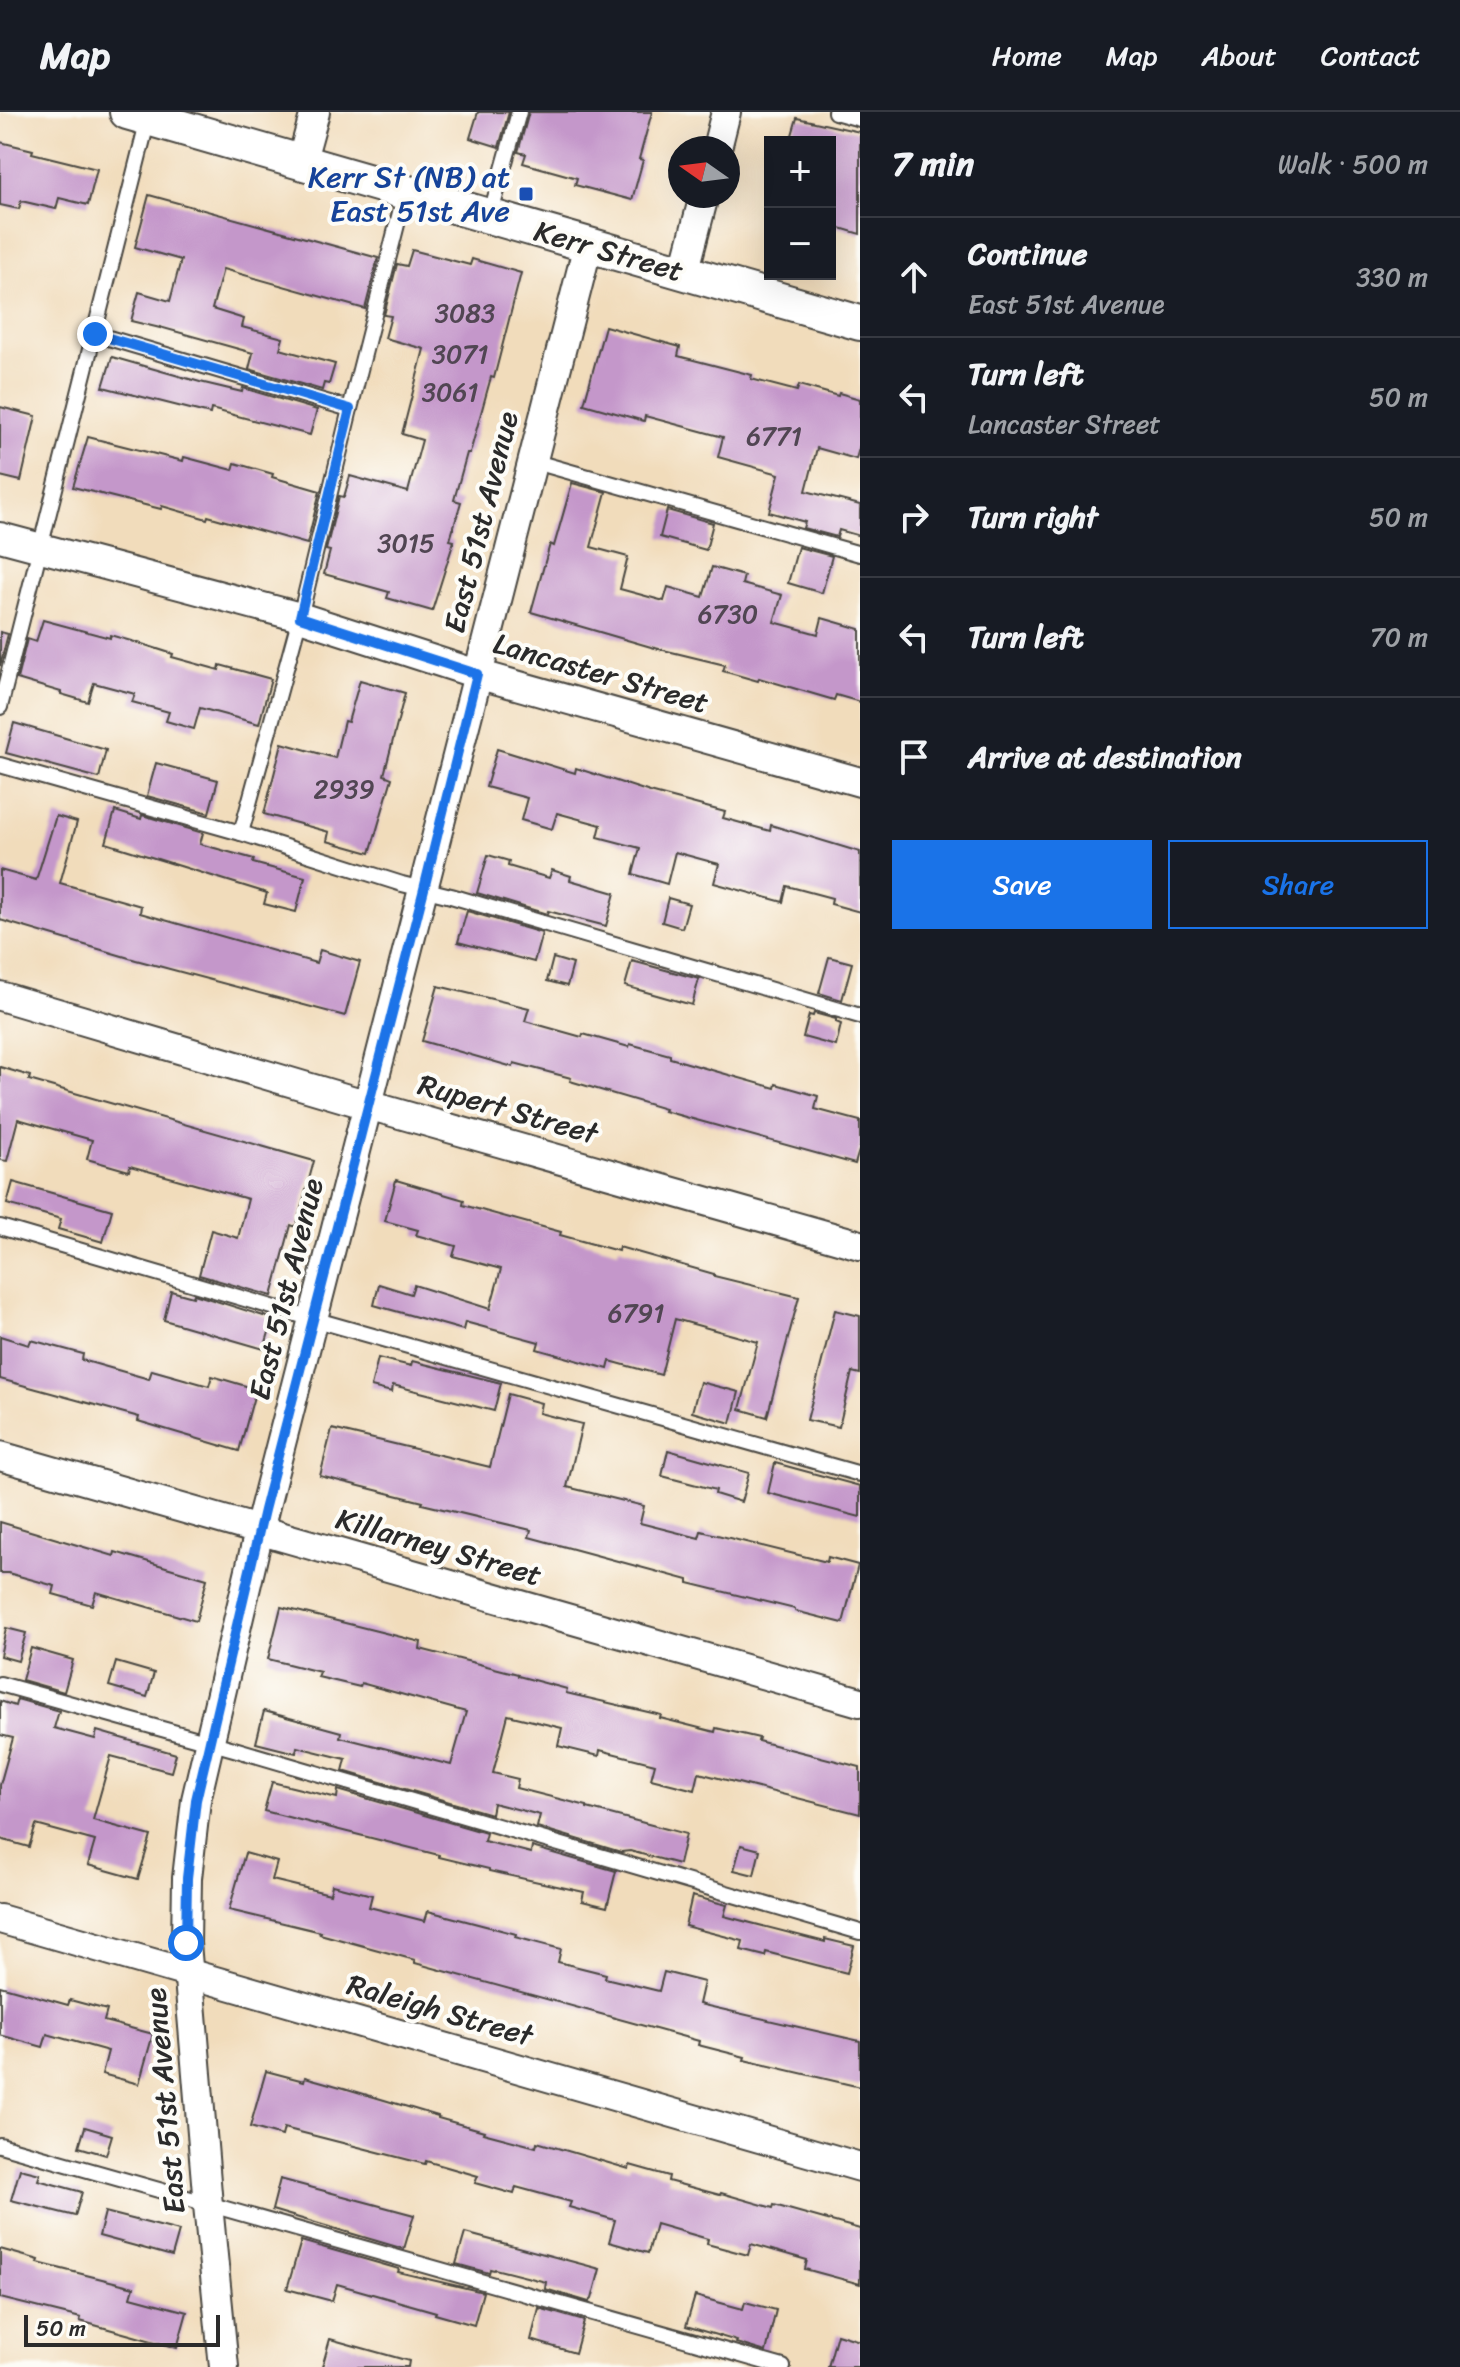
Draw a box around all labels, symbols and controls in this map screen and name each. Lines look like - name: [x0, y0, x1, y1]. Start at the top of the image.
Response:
- text: Map: [40, 22, 110, 89]
- text: Home: [992, 31, 1062, 80]
- text: Map: [1106, 31, 1157, 80]
- text: About: [1201, 31, 1277, 80]
- text: Contact: [1321, 31, 1420, 80]
- text: 7 min: [892, 134, 974, 194]
- north arrow: [668, 136, 740, 208]
- map controls: [764, 136, 836, 280]
- button: +: [764, 136, 836, 208]
- text: Walk · 500 m: [1278, 141, 1428, 187]
- place label: Kerr St (NB) at East 51st Ave: [308, 150, 510, 238]
- marker: Kerr St (NB) at East 51st Ave: [517, 185, 535, 203]
- street label: Kerr Street: [528, 204, 690, 298]
- button: −: [764, 208, 836, 280]
- text: Continue: [968, 227, 1087, 281]
- text: 330 m: [1356, 254, 1428, 300]
- icon: ahead: [892, 255, 936, 299]
- text: East 51st Avenue: [968, 281, 1164, 327]
- house number: 3083: [435, 290, 495, 336]
- route end: [77, 316, 113, 352]
- house number: 3071: [432, 331, 488, 377]
- text: Turn left: [968, 347, 1084, 401]
- house number: 3061: [422, 369, 478, 415]
- text: 50 m: [1369, 374, 1428, 420]
- icon: left: [892, 375, 936, 419]
- text: Lancaster Street: [968, 401, 1161, 447]
- street label: East 51st Avenue: [427, 405, 535, 639]
- house number: 6771: [746, 413, 802, 459]
- text: Turn right: [968, 490, 1098, 544]
- text: 50 m: [1369, 494, 1428, 540]
- icon: right: [892, 495, 936, 539]
- house number: 3015: [377, 520, 435, 566]
- house number: 6730: [698, 591, 758, 637]
- text: Turn left: [968, 610, 1084, 664]
- text: 70 m: [1370, 614, 1428, 660]
- icon: left: [892, 615, 936, 659]
- street label: Lancaster Street: [487, 616, 715, 730]
- text: Arrive at destination: [968, 730, 1242, 784]
- icon: arrive: [892, 735, 936, 779]
- house number: 2939: [313, 766, 375, 812]
- button: Save: [892, 840, 1152, 929]
- button: Share: [1168, 840, 1428, 929]
- street label: Rupert Street: [412, 1058, 606, 1161]
- street label: East 51st Avenue: [232, 1172, 340, 1406]
- house number: 6791: [608, 1290, 664, 1336]
- street label: Killarney Street: [330, 1492, 548, 1602]
- route start: [168, 1925, 204, 1961]
- street label: Raleigh Street: [341, 1958, 541, 2063]
- street label: East 51st Avenue: [128, 1986, 202, 2216]
- text: 50 m: [36, 2309, 86, 2348]
- scale bar: [24, 2311, 220, 2347]

